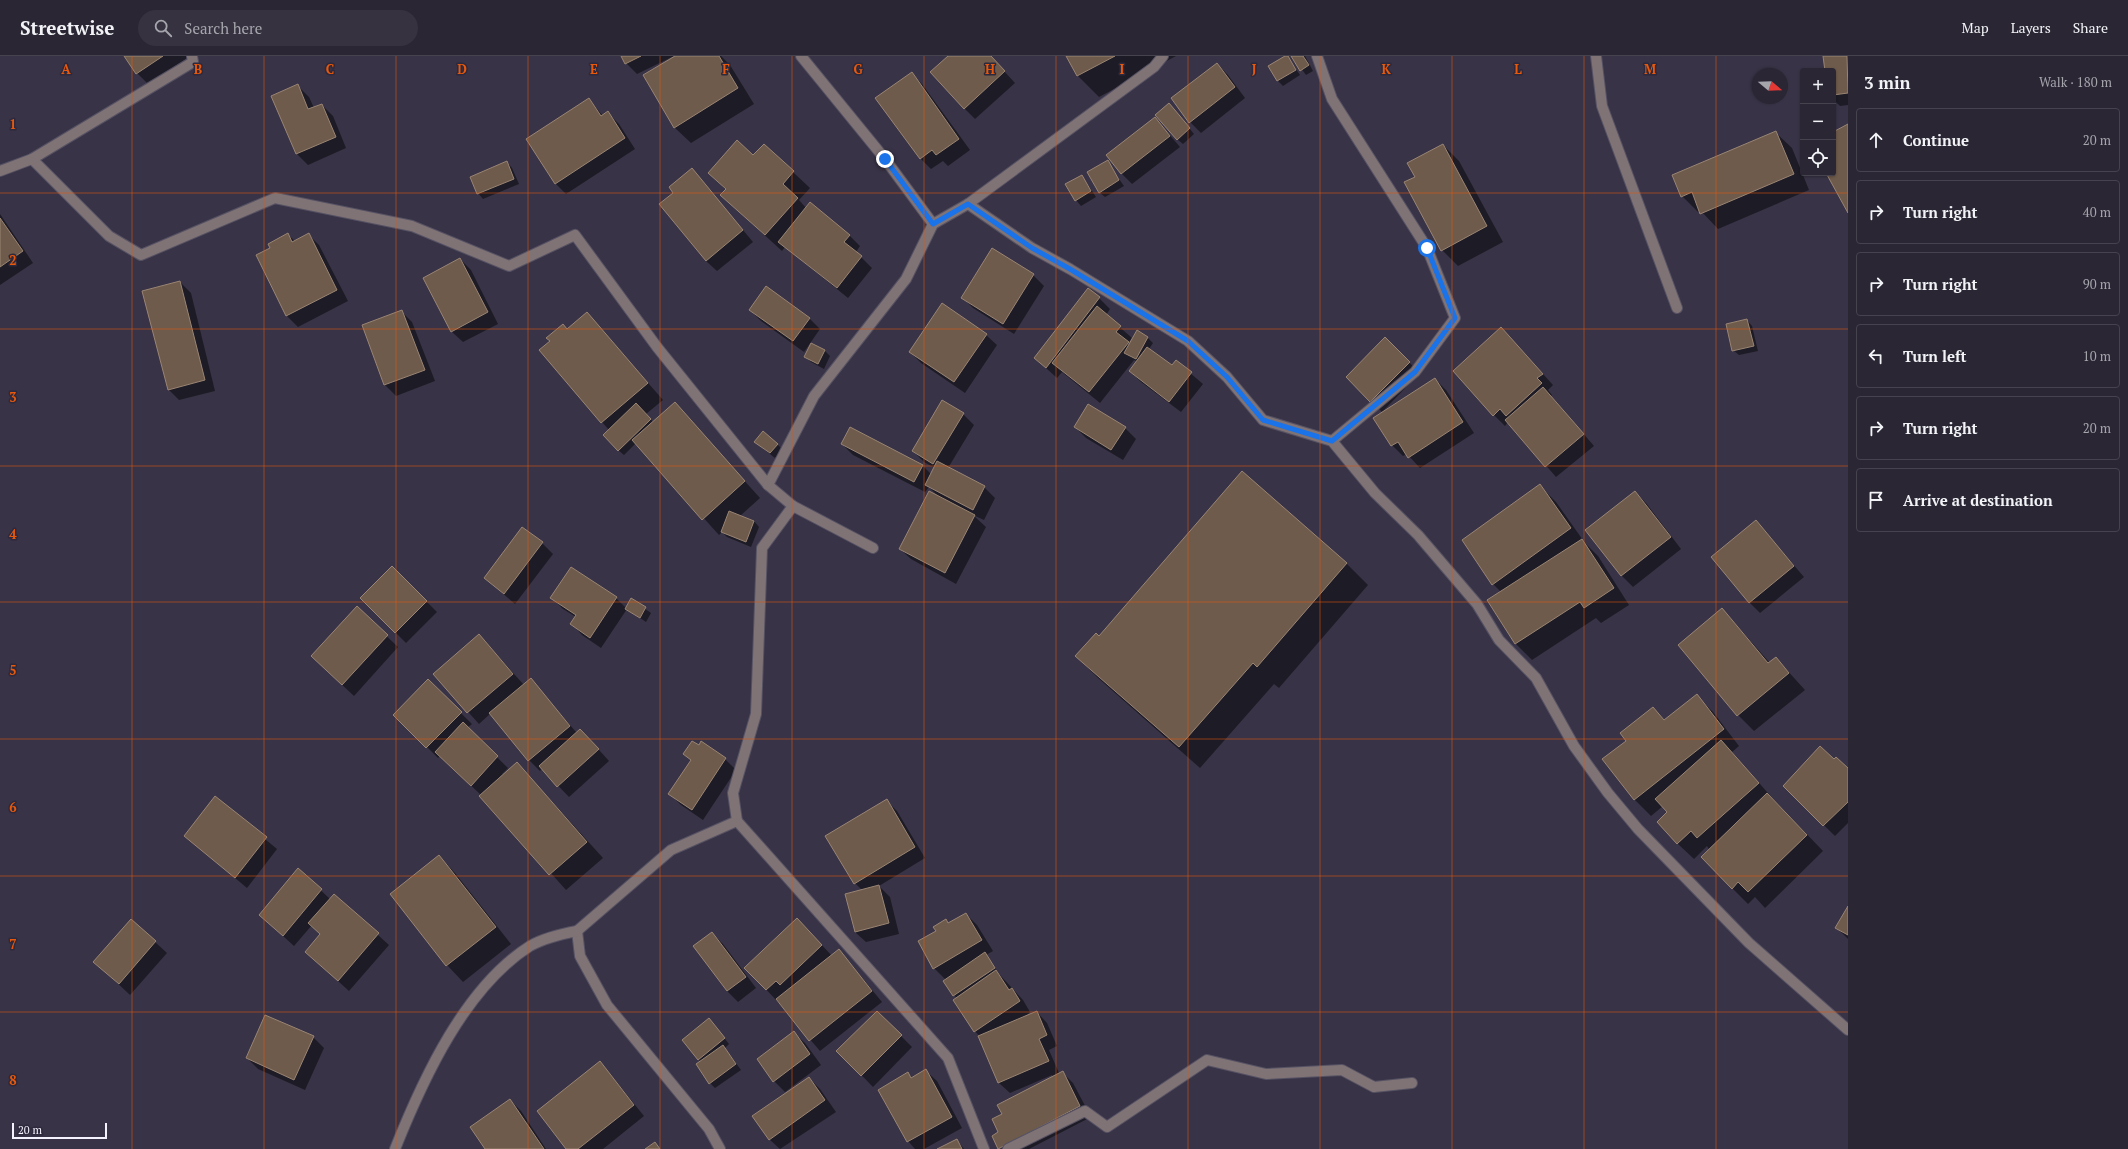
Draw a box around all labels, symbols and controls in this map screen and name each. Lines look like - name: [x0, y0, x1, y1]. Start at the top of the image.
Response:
- search box: [138, 10, 418, 46]
- text: Streetwise: [20, 15, 114, 40]
- icon: search: [152, 17, 174, 39]
- text: Search here: [184, 18, 262, 38]
- text: Map: [1962, 18, 1989, 37]
- text: Layers: [2011, 18, 2051, 37]
- text: Share: [2073, 18, 2108, 37]
- text: A: [61, 60, 71, 78]
- text: B: [194, 60, 202, 78]
- text: C: [326, 60, 334, 78]
- text: D: [457, 60, 467, 78]
- text: E: [590, 60, 598, 78]
- text: F: [722, 60, 730, 78]
- text: G: [853, 60, 863, 78]
- text: H: [985, 60, 995, 78]
- text: I: [1120, 60, 1125, 78]
- text: J: [1252, 60, 1257, 78]
- text: K: [1381, 60, 1391, 78]
- text: L: [1514, 60, 1522, 78]
- text: M: [1644, 60, 1656, 78]
- north arrow: [1752, 68, 1788, 104]
- map controls: [1800, 68, 1836, 176]
- button: +: [1800, 68, 1836, 104]
- text: 3 min: [1864, 71, 1911, 94]
- text: Walk · 180 m: [2039, 73, 2112, 91]
- button: −: [1800, 104, 1836, 140]
- text: 1: [9, 115, 17, 133]
- icon: ahead: [1865, 129, 1887, 151]
- text: Continue: [1903, 130, 1969, 150]
- text: 20 m: [2083, 131, 2111, 149]
- button: locate: [1800, 140, 1836, 176]
- route end: [876, 150, 894, 168]
- icon: right: [1865, 201, 1887, 223]
- text: Turn right: [1903, 202, 1978, 222]
- text: 40 m: [2083, 203, 2111, 221]
- route start: [1418, 239, 1436, 257]
- text: 2: [9, 251, 17, 269]
- icon: right: [1865, 273, 1887, 295]
- text: Turn right: [1903, 274, 1978, 294]
- text: 90 m: [2083, 275, 2111, 293]
- icon: left: [1865, 345, 1887, 367]
- text: Turn left: [1903, 346, 1967, 366]
- text: 10 m: [2083, 347, 2111, 365]
- text: 3: [9, 388, 17, 406]
- icon: right: [1865, 417, 1887, 439]
- text: Turn right: [1903, 418, 1978, 438]
- text: 20 m: [2083, 419, 2111, 437]
- icon: arrive: [1865, 489, 1887, 511]
- text: Arrive at destination: [1903, 490, 2053, 510]
- text: 4: [9, 525, 17, 543]
- text: 5: [9, 661, 17, 679]
- text: 6: [9, 798, 17, 816]
- text: 7: [9, 935, 17, 953]
- text: 8: [9, 1071, 17, 1089]
- scale bar: [12, 1121, 107, 1140]
- text: 20 m: [18, 1123, 42, 1137]

